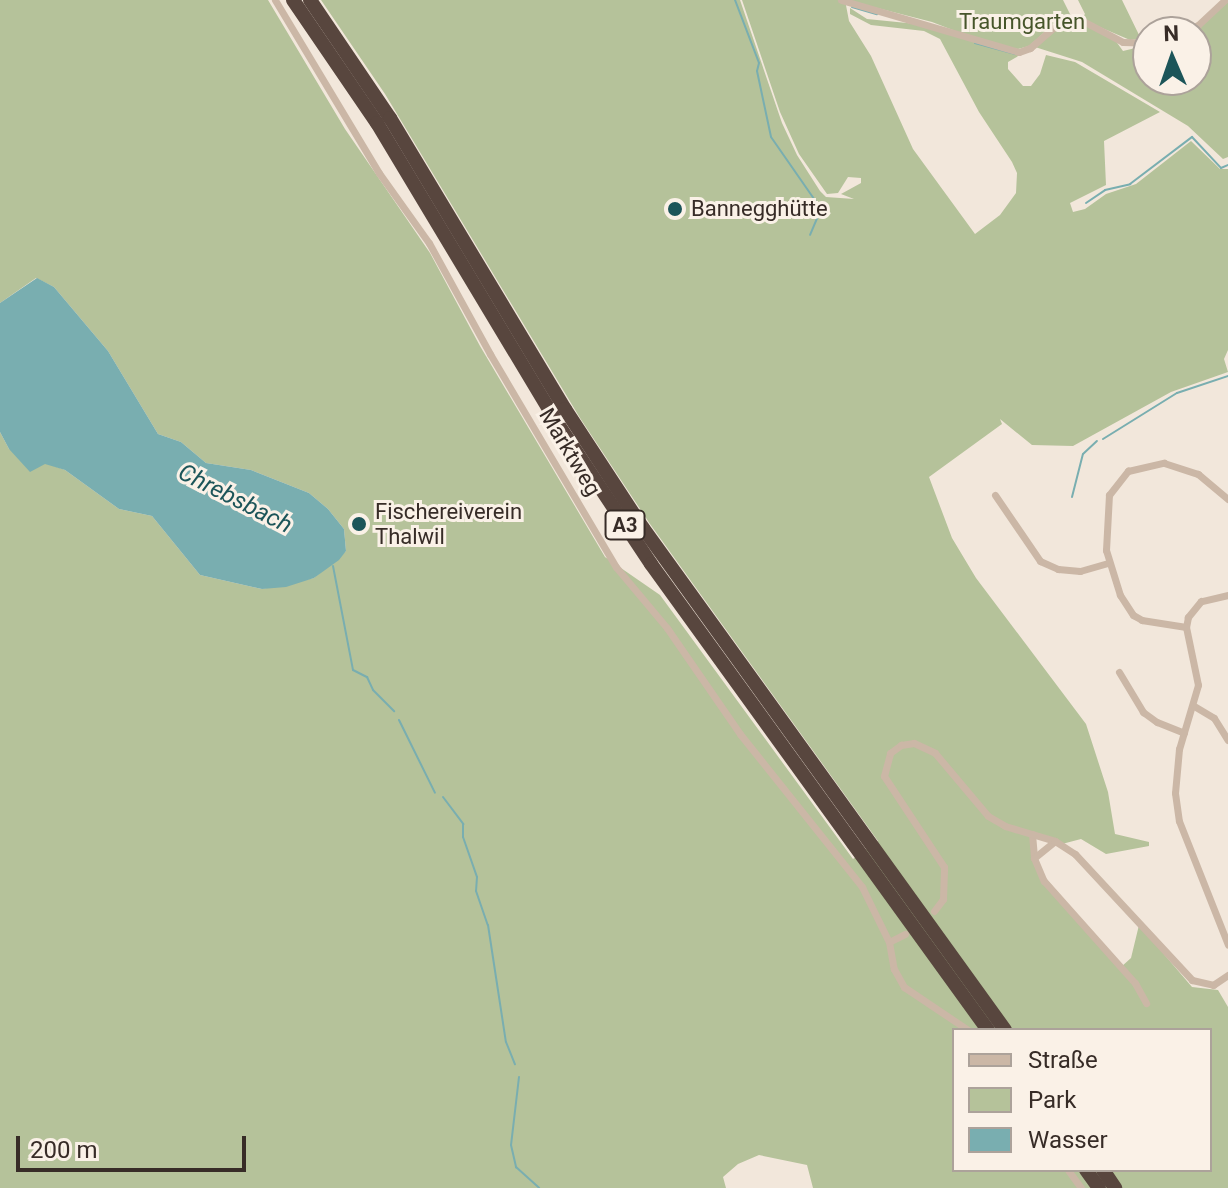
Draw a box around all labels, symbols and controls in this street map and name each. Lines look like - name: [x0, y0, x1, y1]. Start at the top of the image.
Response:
- park label: Traumgarten: [959, 9, 1085, 35]
- north arrow: [1132, 16, 1212, 96]
- text: N: [1163, 21, 1179, 46]
- place label: Bannegghütte: [691, 196, 828, 222]
- marker: Bannegghütte: [666, 200, 684, 218]
- street label: Marktweg: [534, 403, 606, 501]
- water label: Chrebsbach: [173, 458, 297, 540]
- place label: Fischereiverein Thalwil: [375, 498, 522, 550]
- road number: A3: [603, 509, 647, 541]
- marker: Fischereiverein Thalwil: [350, 515, 368, 533]
- legend: [952, 1028, 1212, 1172]
- text: Straße: [1028, 1046, 1098, 1074]
- text: Park: [1028, 1086, 1076, 1114]
- scale bar: [20, 1120, 250, 1170]
- text: Wasser: [1028, 1126, 1108, 1154]
- text: 200 m: [30, 1136, 97, 1164]

